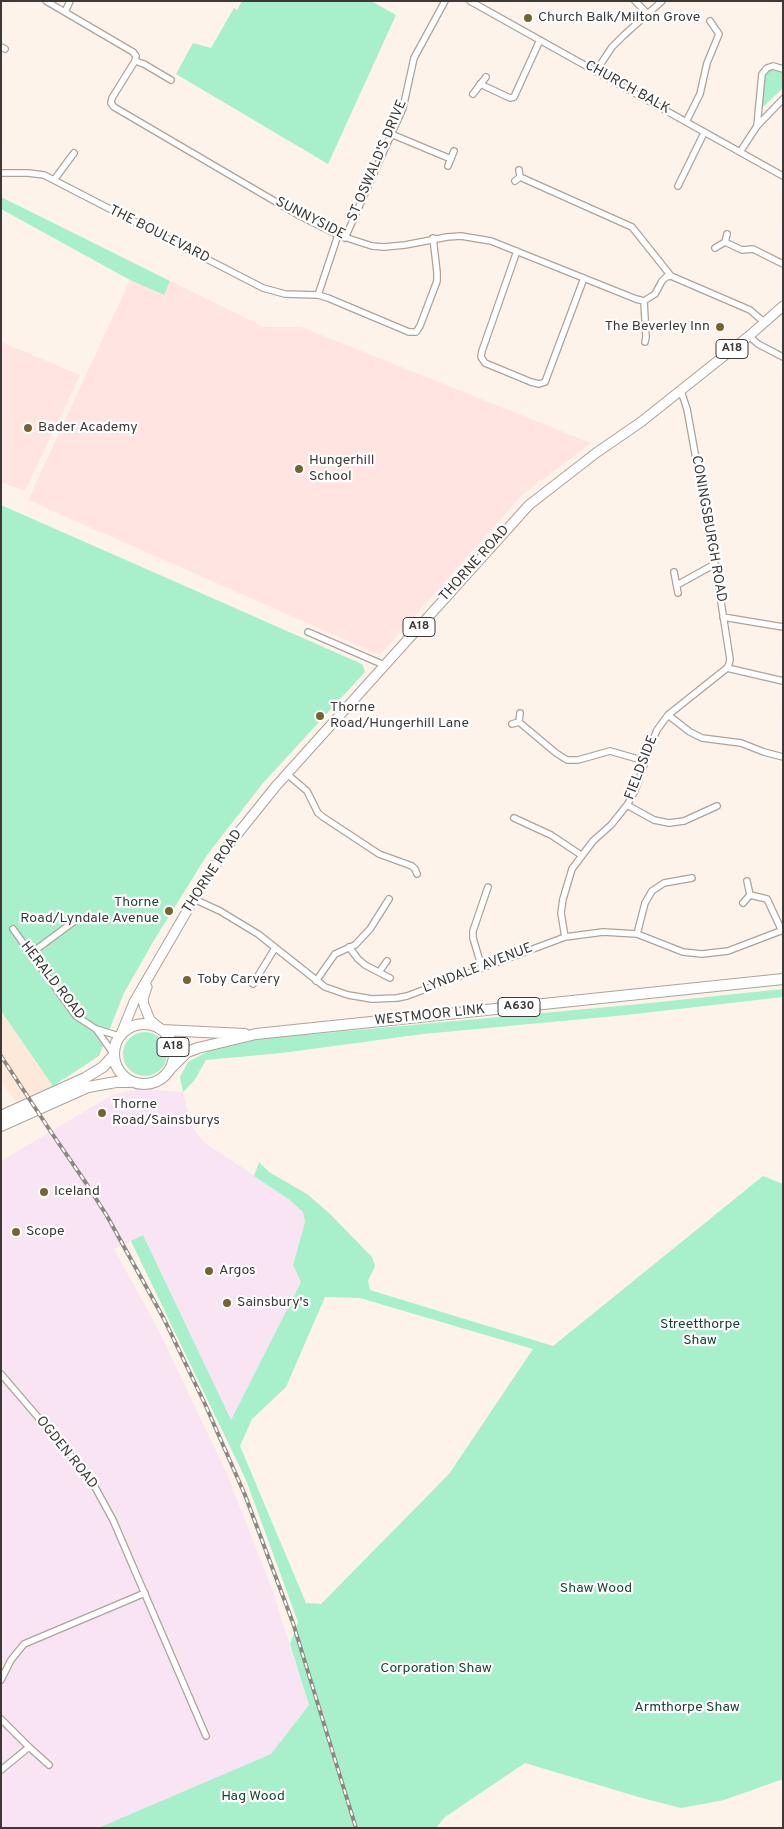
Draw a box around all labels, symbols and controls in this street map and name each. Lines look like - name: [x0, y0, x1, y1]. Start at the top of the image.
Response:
- place label: Church Balk/Milton Grove: [538, 10, 700, 26]
- marker: Church Balk/Milton Grove: [522, 12, 534, 24]
- street label: CHURCH BALK: [582, 58, 672, 118]
- street label: ST OSWALD'S DRIVE: [345, 98, 411, 224]
- street label: SUNNYSIDE: [272, 194, 348, 244]
- street label: THE BOULEVARD: [106, 202, 212, 268]
- place label: The Beverley Inn: [605, 319, 710, 335]
- marker: The Beverley Inn: [714, 321, 726, 333]
- road number: A18: [716, 339, 748, 358]
- place label: Bader Academy: [38, 420, 138, 436]
- marker: Bader Academy: [22, 422, 34, 434]
- place label: Hungerhill School: [309, 453, 375, 486]
- street label: CONINGSBURGH ROAD: [687, 454, 729, 604]
- marker: Hungerhill School: [293, 463, 305, 475]
- street label: THORNE ROAD: [436, 523, 514, 605]
- road number: A18: [403, 618, 435, 636]
- place label: Thorne Road/Hungerhill Lane: [330, 700, 469, 732]
- marker: Thorne Road/Hungerhill Lane: [314, 710, 326, 722]
- street label: FIELDSIDE: [622, 733, 662, 803]
- street label: THORNE ROAD: [180, 827, 246, 917]
- place label: Thorne Road/Lyndale Avenue: [20, 895, 159, 928]
- marker: Thorne Road/Lyndale Avenue: [163, 905, 175, 917]
- street label: HERALD ROAD: [16, 939, 88, 1023]
- street label: LYNDALE AVENUE: [421, 940, 535, 998]
- place label: Toby Carvery: [197, 972, 280, 988]
- marker: Toby Carvery: [181, 974, 193, 986]
- road number: A630: [498, 998, 540, 1016]
- street label: WESTMOOR LINK: [374, 1002, 486, 1030]
- road number: A18: [157, 1038, 189, 1056]
- place label: Thorne Road/Sainsburys: [112, 1097, 220, 1130]
- marker: Thorne Road/Sainsburys: [96, 1107, 108, 1119]
- place label: Iceland: [54, 1184, 100, 1200]
- marker: Iceland: [38, 1186, 50, 1198]
- place label: Scope: [26, 1224, 65, 1240]
- marker: Scope: [10, 1226, 22, 1238]
- place label: Argos: [219, 1263, 256, 1279]
- marker: Argos: [203, 1265, 215, 1277]
- place label: Sainsbury's: [237, 1295, 309, 1311]
- marker: Sainsbury's: [221, 1297, 233, 1309]
- park label: Streetthorpe Shaw: [660, 1317, 740, 1350]
- street label: OGDEN ROAD: [32, 1413, 100, 1493]
- park label: Shaw Wood: [560, 1581, 632, 1597]
- park label: Corporation Shaw: [380, 1661, 492, 1677]
- park label: Armthorpe Shaw: [634, 1700, 740, 1716]
- park label: Hag Wood: [221, 1789, 285, 1805]

